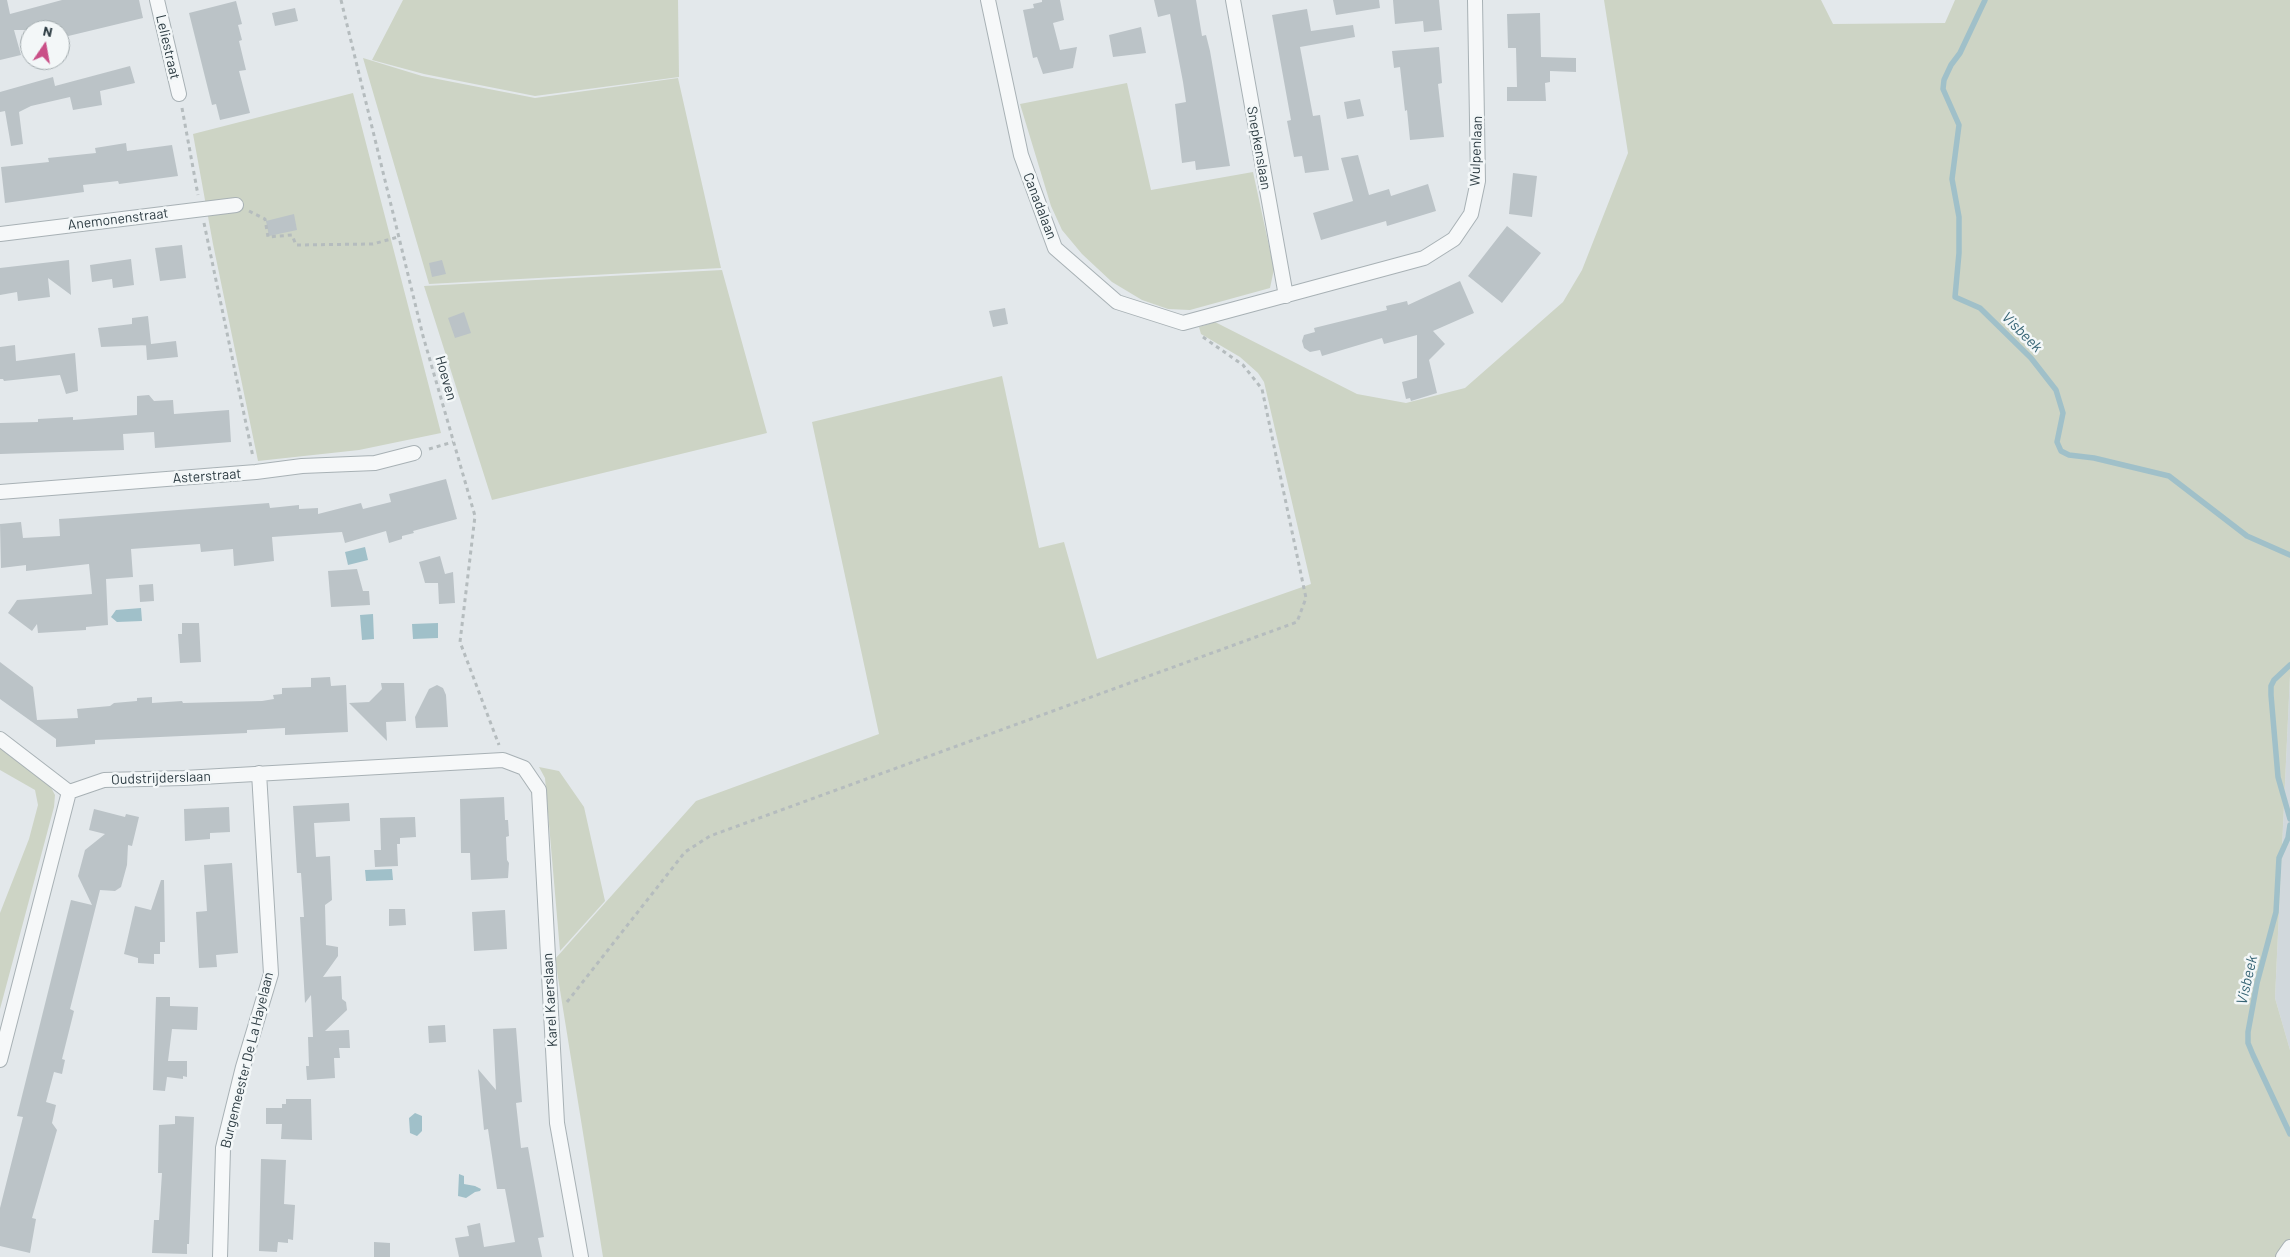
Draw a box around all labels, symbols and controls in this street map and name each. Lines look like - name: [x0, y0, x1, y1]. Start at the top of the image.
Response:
- street label: Leliestraat: [152, 13, 184, 81]
- north arrow: [20, 20, 70, 70]
- text: N: [42, 22, 54, 40]
- street label: Snepkenslaan: [1243, 105, 1275, 191]
- street label: Wulpenlaan: [1466, 115, 1486, 187]
- street label: Canadalaan: [1020, 170, 1060, 242]
- street label: Anemonenstraat: [67, 204, 169, 234]
- water label: Visbeek: [1998, 308, 2046, 356]
- street label: Hoeven: [432, 354, 460, 402]
- street label: Asterstraat: [172, 465, 242, 487]
- street label: Oudstrijderslaan: [111, 768, 211, 788]
- street label: Karel Kaerslaan: [539, 953, 561, 1047]
- water label: Visbeek: [2233, 954, 2261, 1006]
- street label: Burgemeester De La Hayelaan: [217, 970, 277, 1150]

